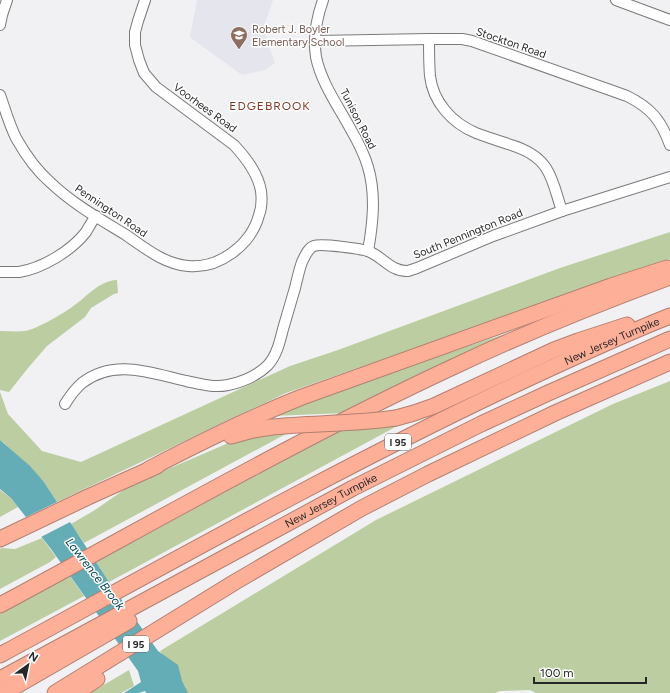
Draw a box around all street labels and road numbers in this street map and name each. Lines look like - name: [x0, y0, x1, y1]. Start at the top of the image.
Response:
- street label: Stockton Road: [474, 25, 548, 61]
- street label: Voorhees Road: [171, 81, 239, 135]
- street label: Tunison Road: [337, 87, 379, 151]
- street label: Pennington Road: [72, 182, 150, 240]
- street label: South Pennington Road: [411, 206, 525, 262]
- street label: New Jersey Turnpike: [562, 314, 661, 367]
- road number: I 95: [385, 434, 411, 450]
- street label: New Jersey Turnpike: [283, 471, 379, 530]
- road number: I 95: [123, 636, 149, 652]

